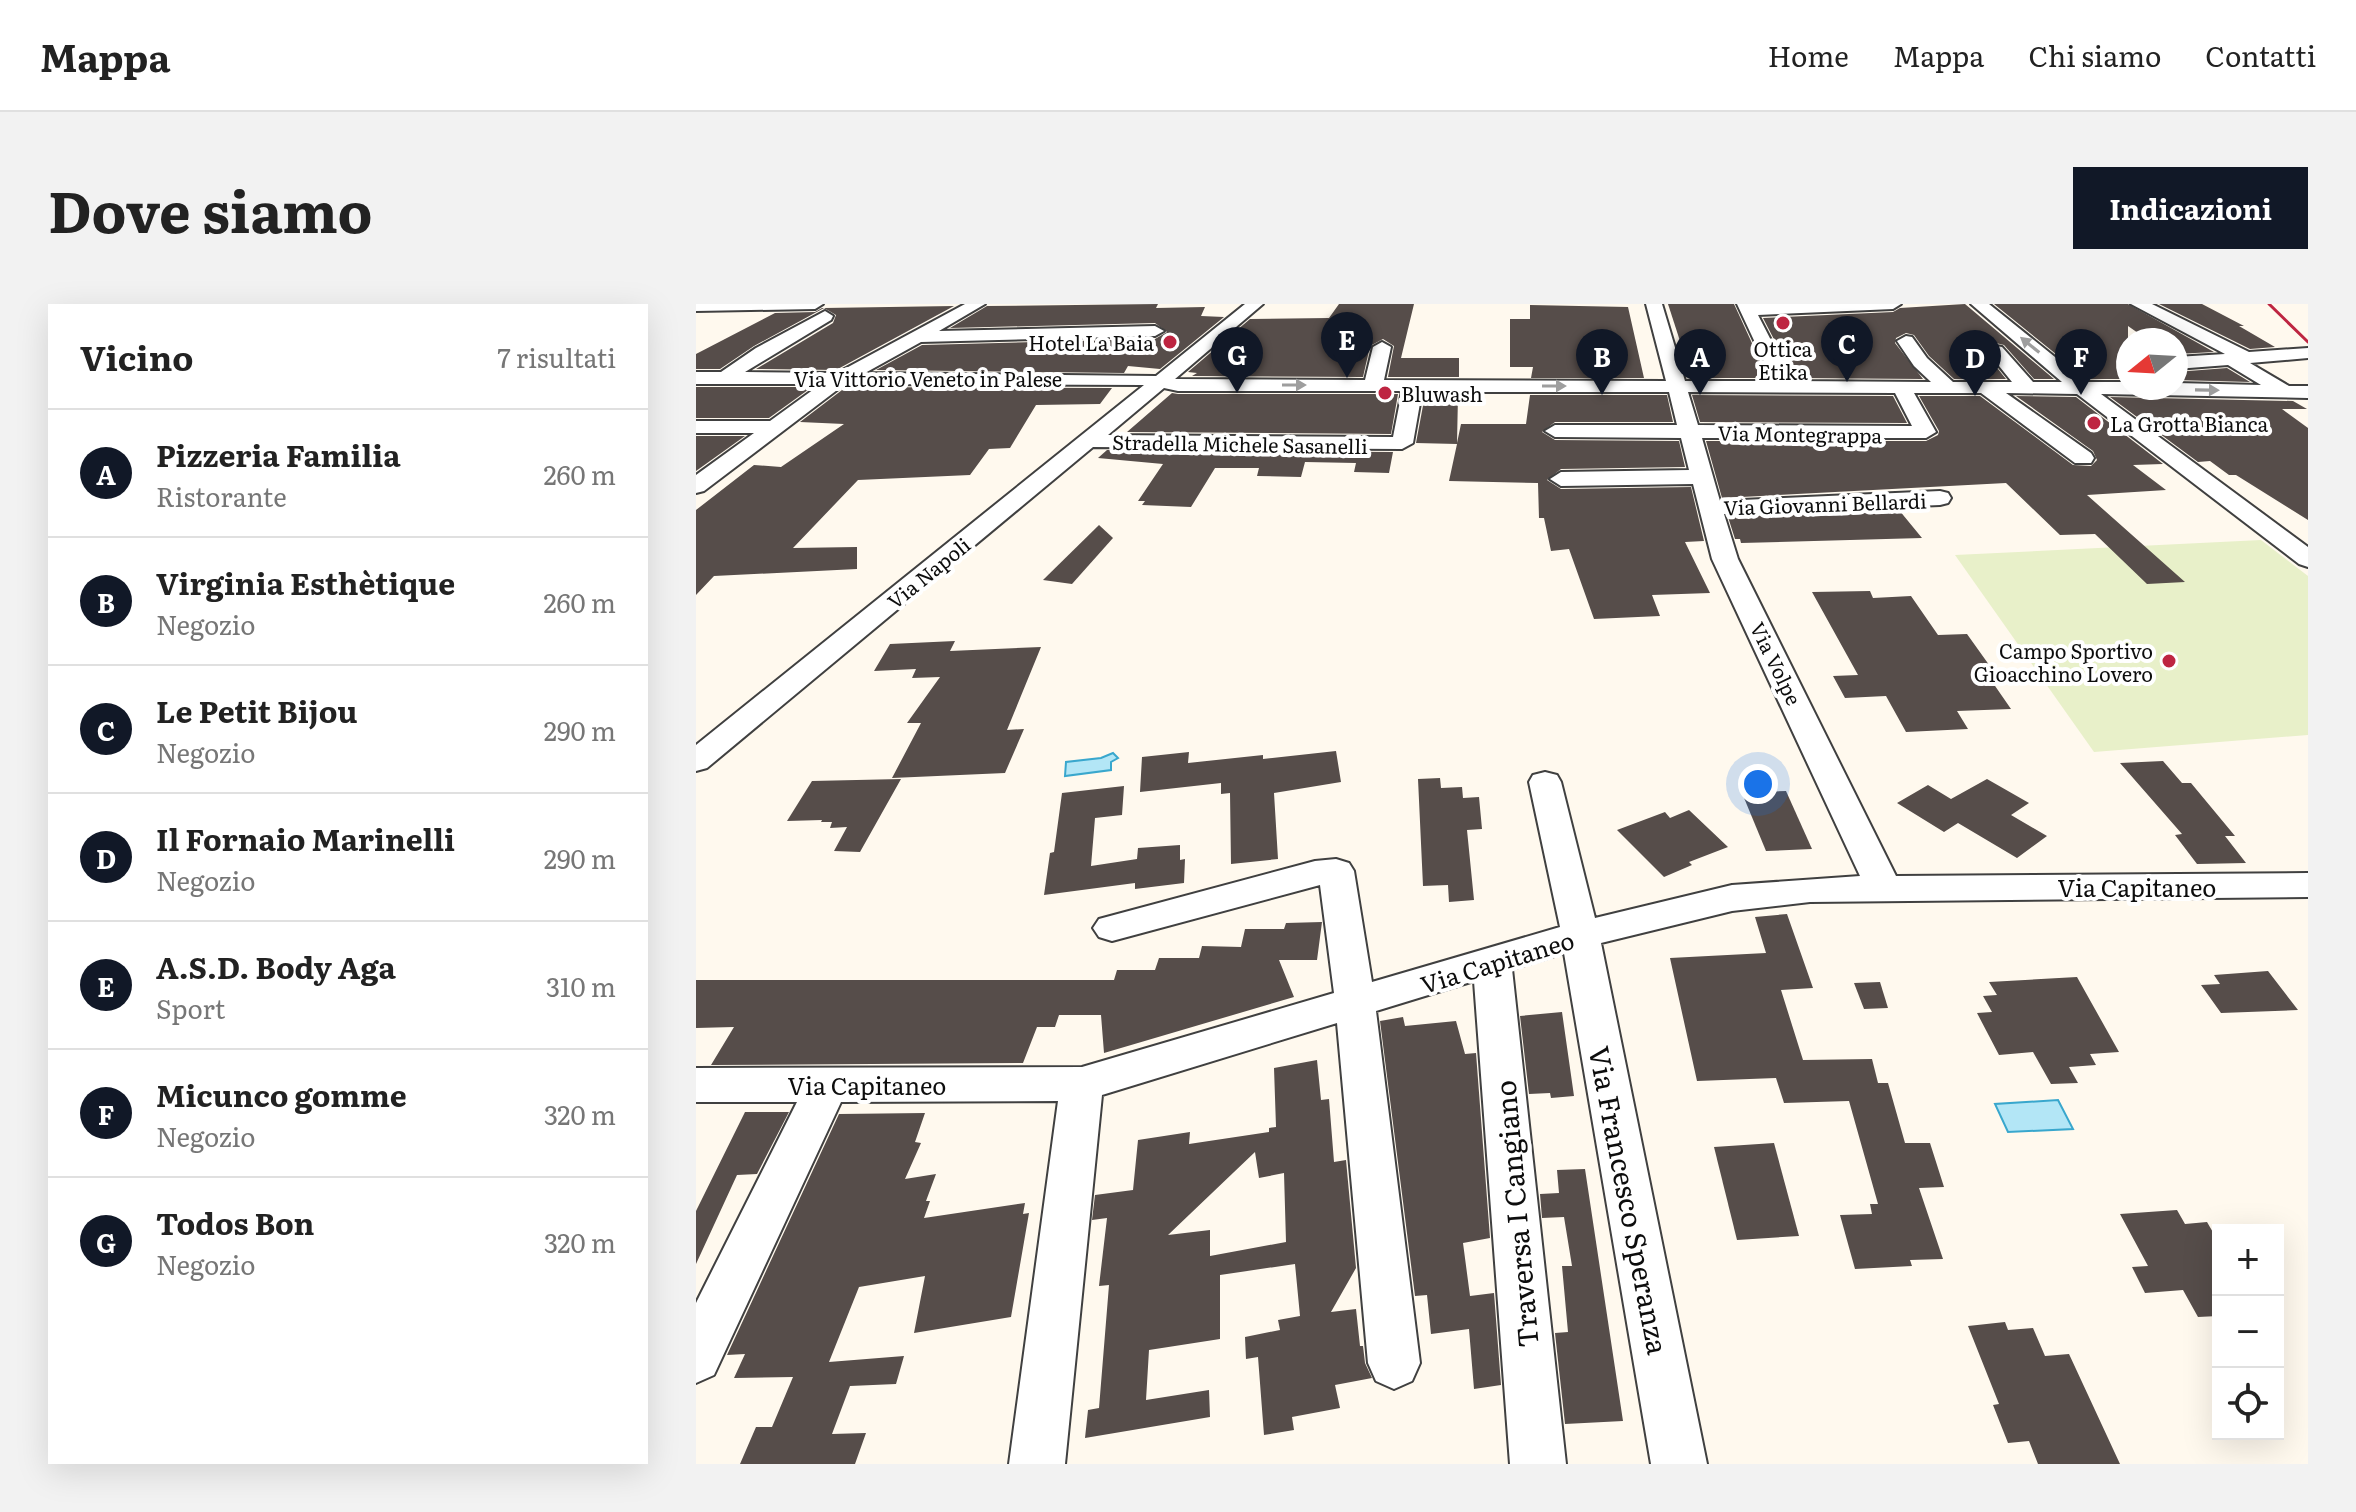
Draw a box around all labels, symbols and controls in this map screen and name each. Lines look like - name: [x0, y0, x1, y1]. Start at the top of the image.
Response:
- text: Mappa: [40, 27, 170, 84]
- text: Home: [1768, 34, 1849, 76]
- text: Mappa: [1893, 34, 1984, 76]
- text: Chi siamo: [2028, 34, 2161, 76]
- text: Contatti: [2205, 34, 2316, 76]
- text: Dove siamo: [48, 167, 372, 250]
- button: Indicazioni: [2073, 167, 2308, 249]
- pin: E: [1321, 312, 1373, 378]
- marker: Ottica Etika: [1774, 314, 1792, 332]
- pin: C: [1821, 316, 1873, 382]
- place label: Hotel La Baia: [1028, 327, 1154, 357]
- pin: G: [1211, 327, 1263, 393]
- north arrow: [2116, 328, 2188, 400]
- pin: B: [1576, 329, 1628, 395]
- pin: A: [1674, 329, 1726, 395]
- pin: F: [2055, 329, 2107, 395]
- pin: D: [1949, 330, 2001, 396]
- text: Vicino: [80, 331, 193, 381]
- marker: Hotel La Baia: [1161, 333, 1179, 351]
- place label: Ottica Etika: [1754, 333, 1813, 386]
- text: 7 risultati: [497, 337, 616, 376]
- one-way arrow: [2020, 337, 2040, 354]
- street label: Via Vittorio Veneto in Palese: [794, 363, 1062, 393]
- place label: Bluwash: [1401, 378, 1483, 408]
- one-way arrow: [1282, 379, 1307, 391]
- one-way arrow: [1542, 380, 1567, 392]
- one-way arrow: [2195, 383, 2220, 396]
- marker: Bluwash: [1376, 384, 1394, 402]
- place label: La Grotta Bianca: [2110, 408, 2268, 438]
- marker: La Grotta Bianca: [2085, 414, 2103, 432]
- street label: Via Montegrappa: [1717, 417, 1883, 449]
- street label: Stradella Michele Sasanelli: [1112, 426, 1368, 460]
- text: Pizzeria Familia: [156, 432, 401, 476]
- text: A: [96, 454, 116, 493]
- text: 260 m: [543, 454, 616, 493]
- text: Ristorante: [156, 476, 287, 515]
- street label: Via Giovanni Bellardi: [1723, 484, 1928, 522]
- street label: Via Napoli: [880, 529, 976, 615]
- text: Virginia Esthètique: [156, 560, 455, 604]
- text: B: [97, 582, 115, 621]
- text: 260 m: [543, 582, 616, 621]
- text: Negozio: [156, 604, 256, 643]
- street label: Via Volpe: [1744, 616, 1810, 710]
- place label: Campo Sportivo Gioacchino Lovero: [1974, 635, 2153, 688]
- marker: Campo Sportivo Gioacchino Lovero: [2160, 652, 2178, 670]
- text: Le Petit Bijou: [156, 688, 357, 732]
- text: C: [97, 710, 115, 749]
- text: 290 m: [544, 710, 616, 749]
- text: Negozio: [156, 732, 256, 771]
- your location: [1738, 764, 1778, 804]
- text: Il Fornaio Marinelli: [156, 816, 455, 860]
- text: D: [96, 838, 116, 877]
- text: 290 m: [544, 838, 616, 877]
- text: Negozio: [156, 860, 256, 899]
- street label: Via Capitaneo: [2058, 869, 2216, 904]
- street label: Via Capitaneo: [1416, 921, 1578, 1001]
- text: A.S.D. Body Aga: [156, 944, 396, 988]
- text: E: [97, 966, 115, 1005]
- text: 310 m: [546, 966, 616, 1005]
- text: Sport: [156, 988, 225, 1027]
- street label: Via Francesco Speranza: [1579, 1042, 1681, 1358]
- street label: Via Capitaneo: [788, 1067, 946, 1102]
- text: Micunco gomme: [156, 1072, 407, 1116]
- street label: Traversa I Cangiano: [1482, 1079, 1548, 1349]
- text: F: [98, 1094, 114, 1133]
- text: 320 m: [544, 1094, 616, 1133]
- text: Negozio: [156, 1116, 256, 1155]
- text: Todos Bon: [156, 1200, 314, 1244]
- text: G: [96, 1222, 116, 1261]
- text: 320 m: [544, 1222, 616, 1261]
- map controls: [2212, 1224, 2284, 1440]
- button: +: [2212, 1224, 2284, 1296]
- text: Negozio: [156, 1244, 256, 1283]
- button: −: [2212, 1296, 2284, 1368]
- button: locate: [2212, 1368, 2284, 1440]

